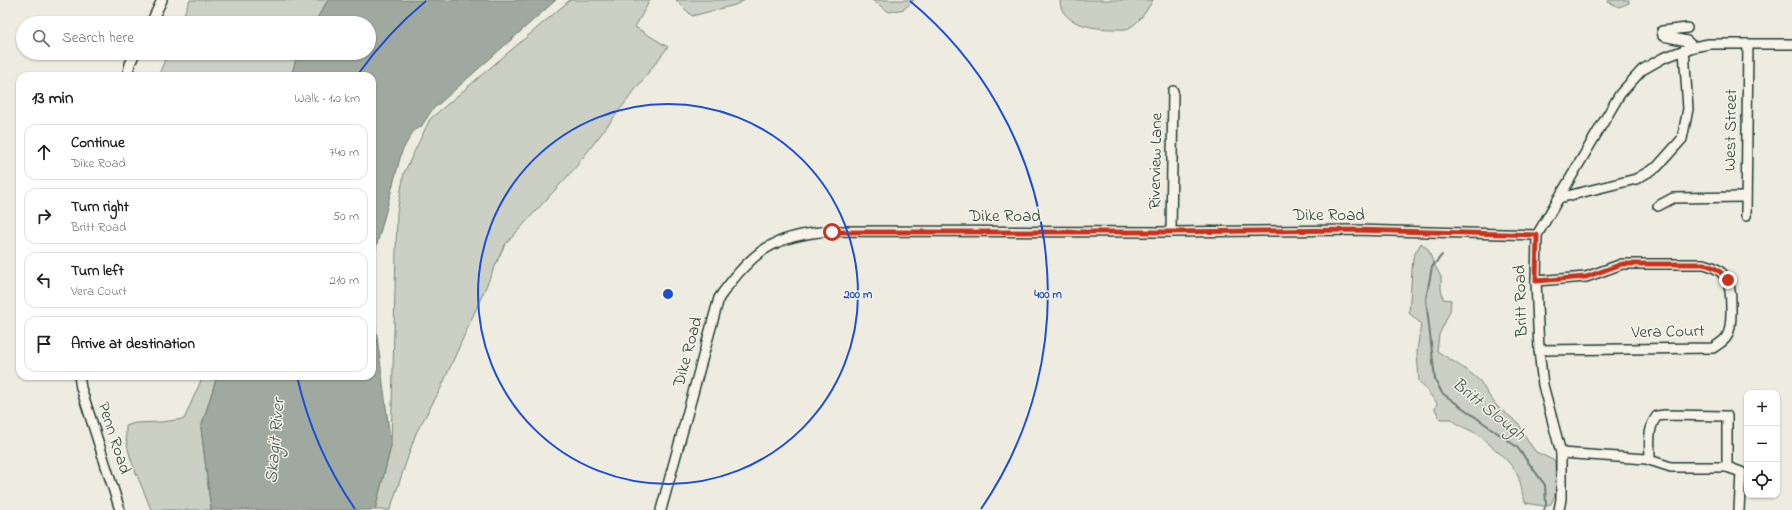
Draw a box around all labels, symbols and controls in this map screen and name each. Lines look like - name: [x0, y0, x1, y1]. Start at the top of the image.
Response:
- search box: [16, 16, 376, 60]
- icon: search: [30, 27, 52, 49]
- text: Search here: [62, 27, 134, 49]
- text: 13 min: [32, 86, 73, 111]
- street label: West Street: [1718, 88, 1744, 171]
- text: Walk · 1.0 km: [294, 89, 360, 108]
- street label: Riverview Lane: [1143, 112, 1169, 209]
- text: Continue: [71, 132, 125, 154]
- icon: ahead: [33, 141, 55, 163]
- text: 740 m: [329, 143, 359, 162]
- text: Dike Road: [71, 154, 126, 173]
- text: Turn right: [71, 196, 129, 218]
- street label: Dike Road: [1292, 203, 1365, 228]
- street label: Dike Road: [968, 204, 1041, 229]
- icon: right: [33, 205, 55, 227]
- text: 50 m: [333, 207, 359, 226]
- text: Britt Road: [71, 218, 126, 237]
- route start: [823, 223, 841, 241]
- text: Turn left: [71, 260, 124, 282]
- street label: Britt Road: [1507, 264, 1535, 339]
- icon: left: [33, 269, 55, 291]
- text: 210 m: [329, 271, 359, 290]
- route end: [1719, 271, 1737, 289]
- text: Vera Court: [71, 282, 127, 301]
- text: 200 m: [843, 286, 873, 304]
- text: 400 m: [1033, 286, 1062, 304]
- centre of rings: [661, 287, 675, 301]
- street label: Dike Road: [666, 314, 709, 391]
- street label: Vera Court: [1630, 319, 1705, 345]
- icon: arrive: [33, 333, 55, 355]
- text: Arrive at destination: [71, 333, 195, 355]
- water label: Britt Slough: [1446, 372, 1531, 448]
- map controls: [1744, 390, 1780, 498]
- button: +: [1744, 390, 1780, 426]
- water label: Skagit River: [259, 395, 293, 485]
- street label: Penn Road: [91, 399, 138, 478]
- button: −: [1744, 426, 1780, 462]
- button: locate: [1744, 462, 1780, 498]

